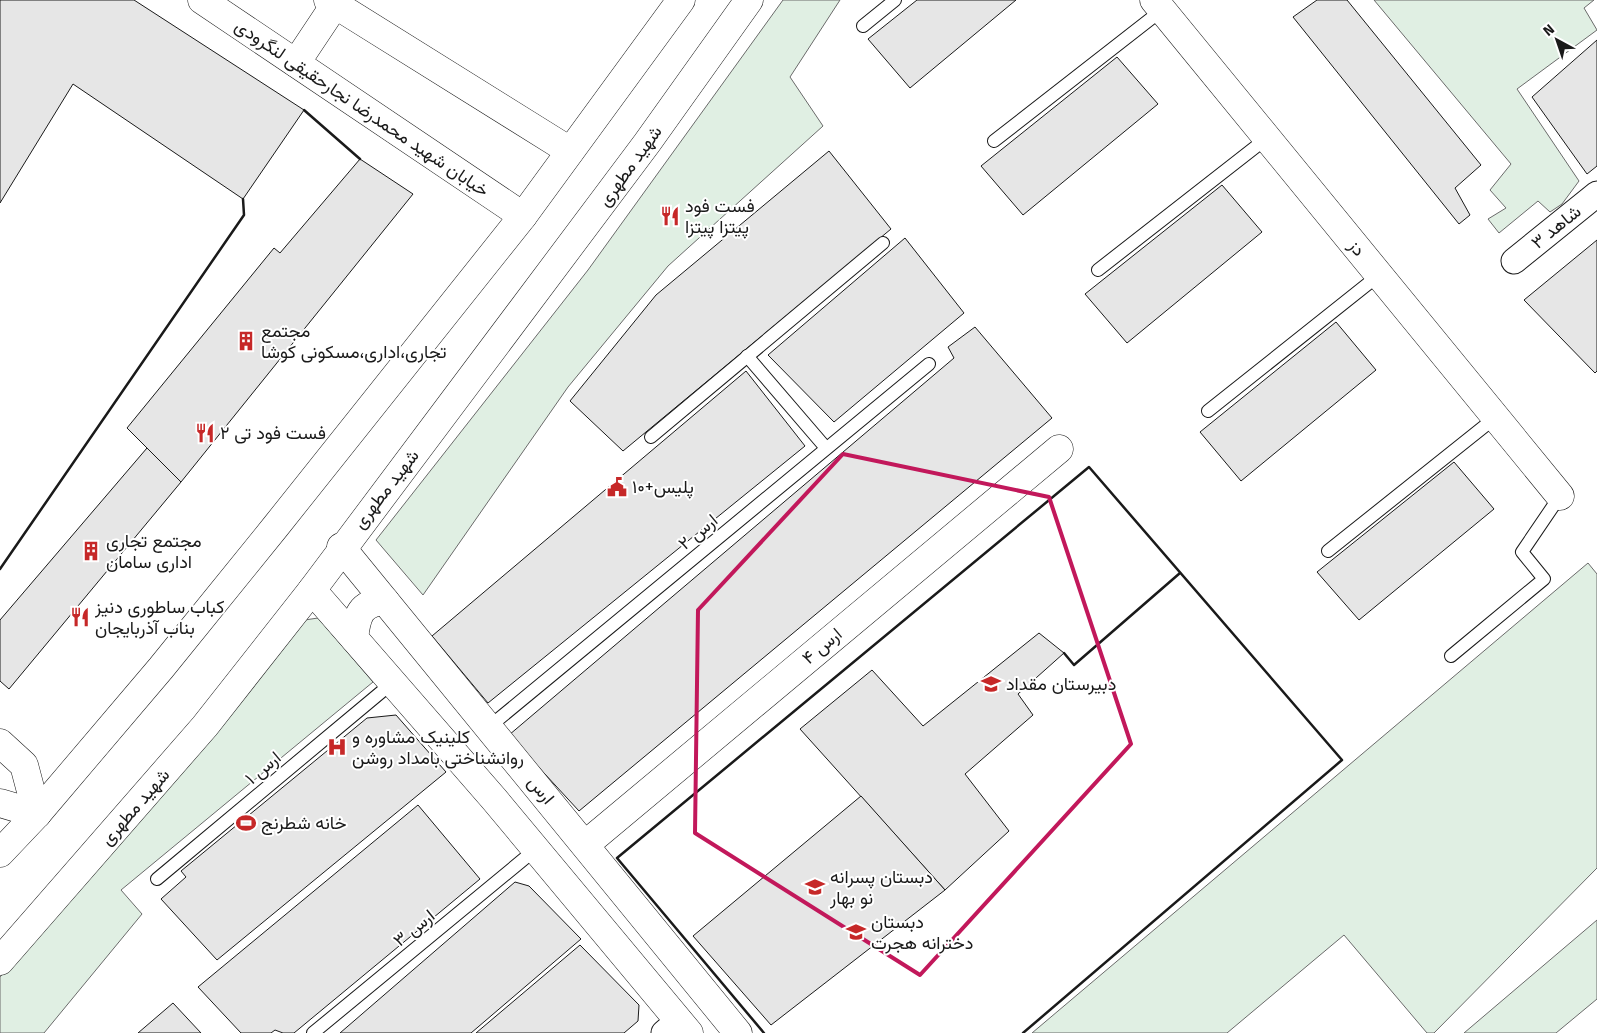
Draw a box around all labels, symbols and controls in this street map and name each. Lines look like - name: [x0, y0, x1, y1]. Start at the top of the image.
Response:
- street label: خیابان شهید محمدرضا نجارحقیقی لنگرودی: [231, 15, 493, 201]
- north arrow: [1532, 15, 1582, 65]
- text: N: [1540, 21, 1558, 40]
- street label: شهید مطهری: [593, 121, 667, 211]
- place label: فست فود پیتزا پیتزا: [685, 195, 755, 239]
- street label: شاهد ۳: [1527, 200, 1585, 254]
- restaurant icon: فست فود پیتزا پیتزا: [659, 205, 681, 227]
- street label: دز: [1343, 235, 1370, 261]
- place label: مجتمع تجاری،اداری،مسکونی کوشا: [261, 320, 446, 363]
- building icon: مجتمع تجاری،اداری،مسکونی کوشا: [235, 330, 257, 352]
- restaurant icon: فست فود تی ۲: [194, 422, 216, 444]
- place label: فست فود تی ۲: [220, 422, 326, 444]
- street label: شهید مطهری: [348, 445, 424, 533]
- public building icon: پلیس+۱۰: [606, 476, 628, 498]
- place label: پلیس+۱۰: [632, 476, 694, 499]
- street label: ارس ۲: [674, 509, 722, 555]
- place label: مجتمع تجاری اداری سامان: [106, 530, 202, 573]
- building icon: مجتمع تجاری اداری سامان: [80, 540, 102, 562]
- place label: کباب ساطوری دنیز بناب آذربایجان: [94, 596, 225, 639]
- restaurant icon: کباب ساطوری دنیز بناب آذربایجان: [69, 606, 91, 628]
- street label: ارس ۴: [798, 623, 846, 669]
- school or university icon: دبیرستان مقداد: [980, 673, 1002, 695]
- place label: دبیرستان مقداد: [1006, 673, 1116, 695]
- place label: کلینیک مشاوره و روانشناختی بامداد روشن: [352, 726, 524, 769]
- hospital icon: کلینیک مشاوره و روانشناختی بامداد روشن: [326, 736, 348, 758]
- street label: ارس ۱: [241, 747, 285, 789]
- street label: شهید مطهری: [96, 764, 174, 850]
- street label: ارس: [523, 771, 559, 809]
- sports icon: خانه شطرنج: [235, 812, 257, 834]
- place label: خانه شطرنج: [261, 812, 347, 835]
- place label: دبستان پسرانه نو بهار: [829, 866, 933, 909]
- school or university icon: دبستان پسرانه نو بهار: [804, 876, 826, 898]
- street label: ارس ۳: [389, 905, 439, 951]
- place label: دبستان دخترانه هجرت: [871, 911, 973, 954]
- school or university icon: دبستان دخترانه هجرت: [845, 921, 867, 943]

